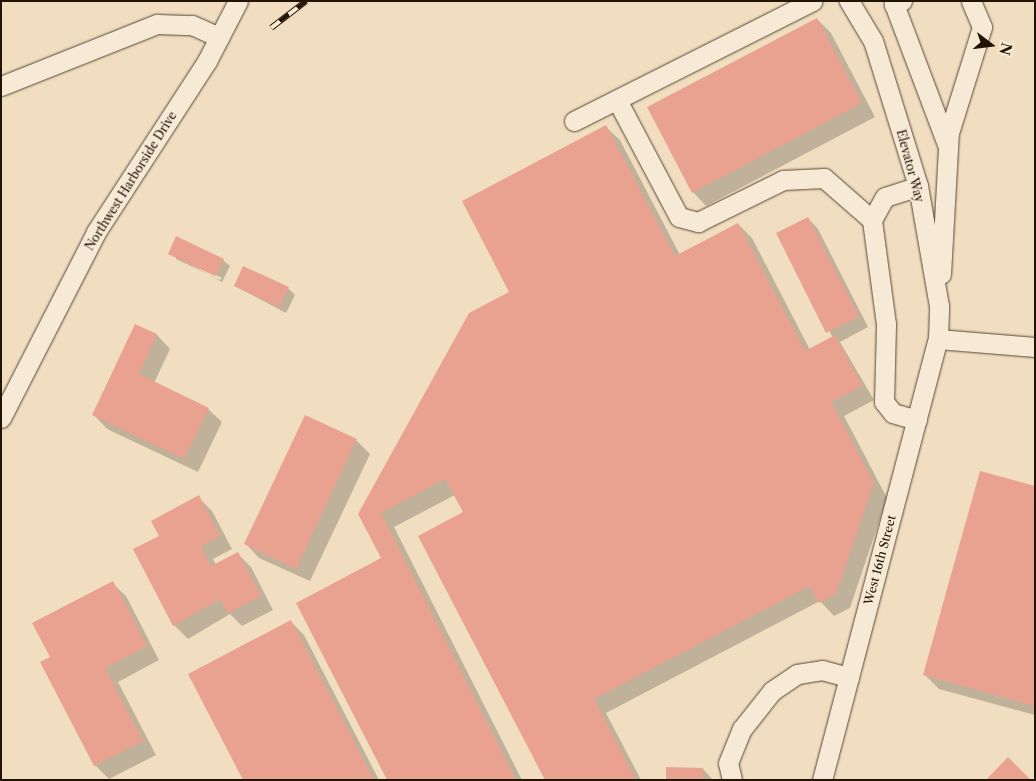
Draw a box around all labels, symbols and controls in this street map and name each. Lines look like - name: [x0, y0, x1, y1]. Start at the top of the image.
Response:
- north arrow: [966, 20, 1016, 70]
- text: N: [995, 41, 1016, 57]
- street label: Northwest Harborside Drive: [82, 109, 180, 253]
- street label: Elevator Way: [893, 128, 927, 204]
- street label: West 16th Street: [861, 513, 899, 607]

